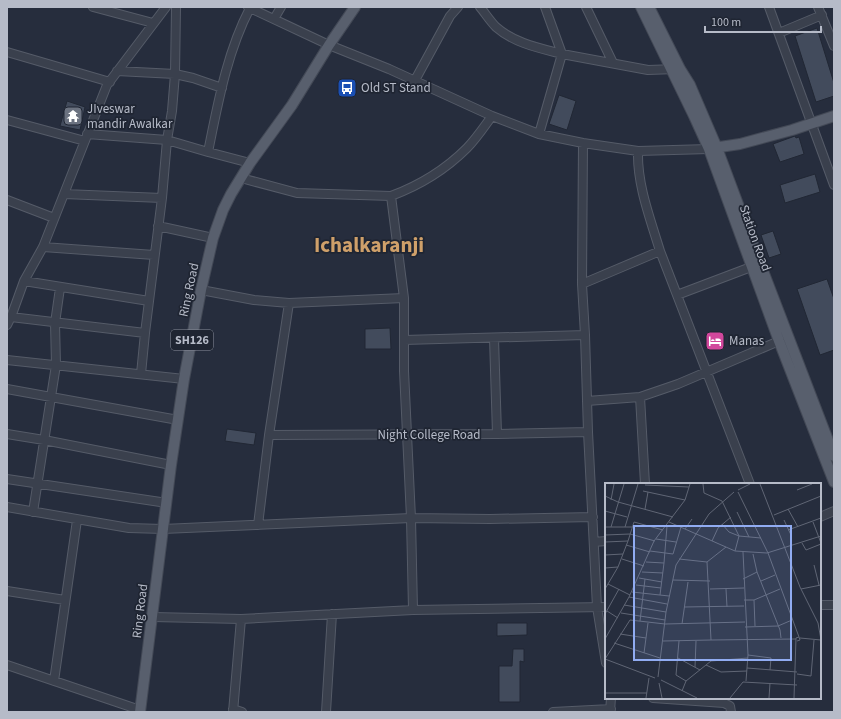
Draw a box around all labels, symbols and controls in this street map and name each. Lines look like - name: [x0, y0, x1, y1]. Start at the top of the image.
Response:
- scale bar: [705, 8, 821, 34]
- text: 100 m: [711, 14, 741, 31]
- bus stop icon: Old ST Stand: [336, 77, 358, 99]
- place label: Old ST Stand: [361, 79, 431, 97]
- place label: JIveswar mandir Awalkar: [87, 100, 173, 133]
- temple icon: JIveswar mandir Awalkar: [62, 105, 84, 127]
- street label: Station Road: [735, 202, 775, 274]
- district label: Ichalkaranji: [314, 230, 424, 260]
- street label: Ring Road: [175, 261, 203, 319]
- road number: SH126: [171, 330, 213, 350]
- hotel icon: Manas: [704, 330, 726, 352]
- place label: Manas: [729, 332, 765, 350]
- street label: Night College Road: [378, 426, 480, 444]
- inset map: [605, 483, 821, 699]
- street label: Ring Road: [128, 583, 152, 639]

